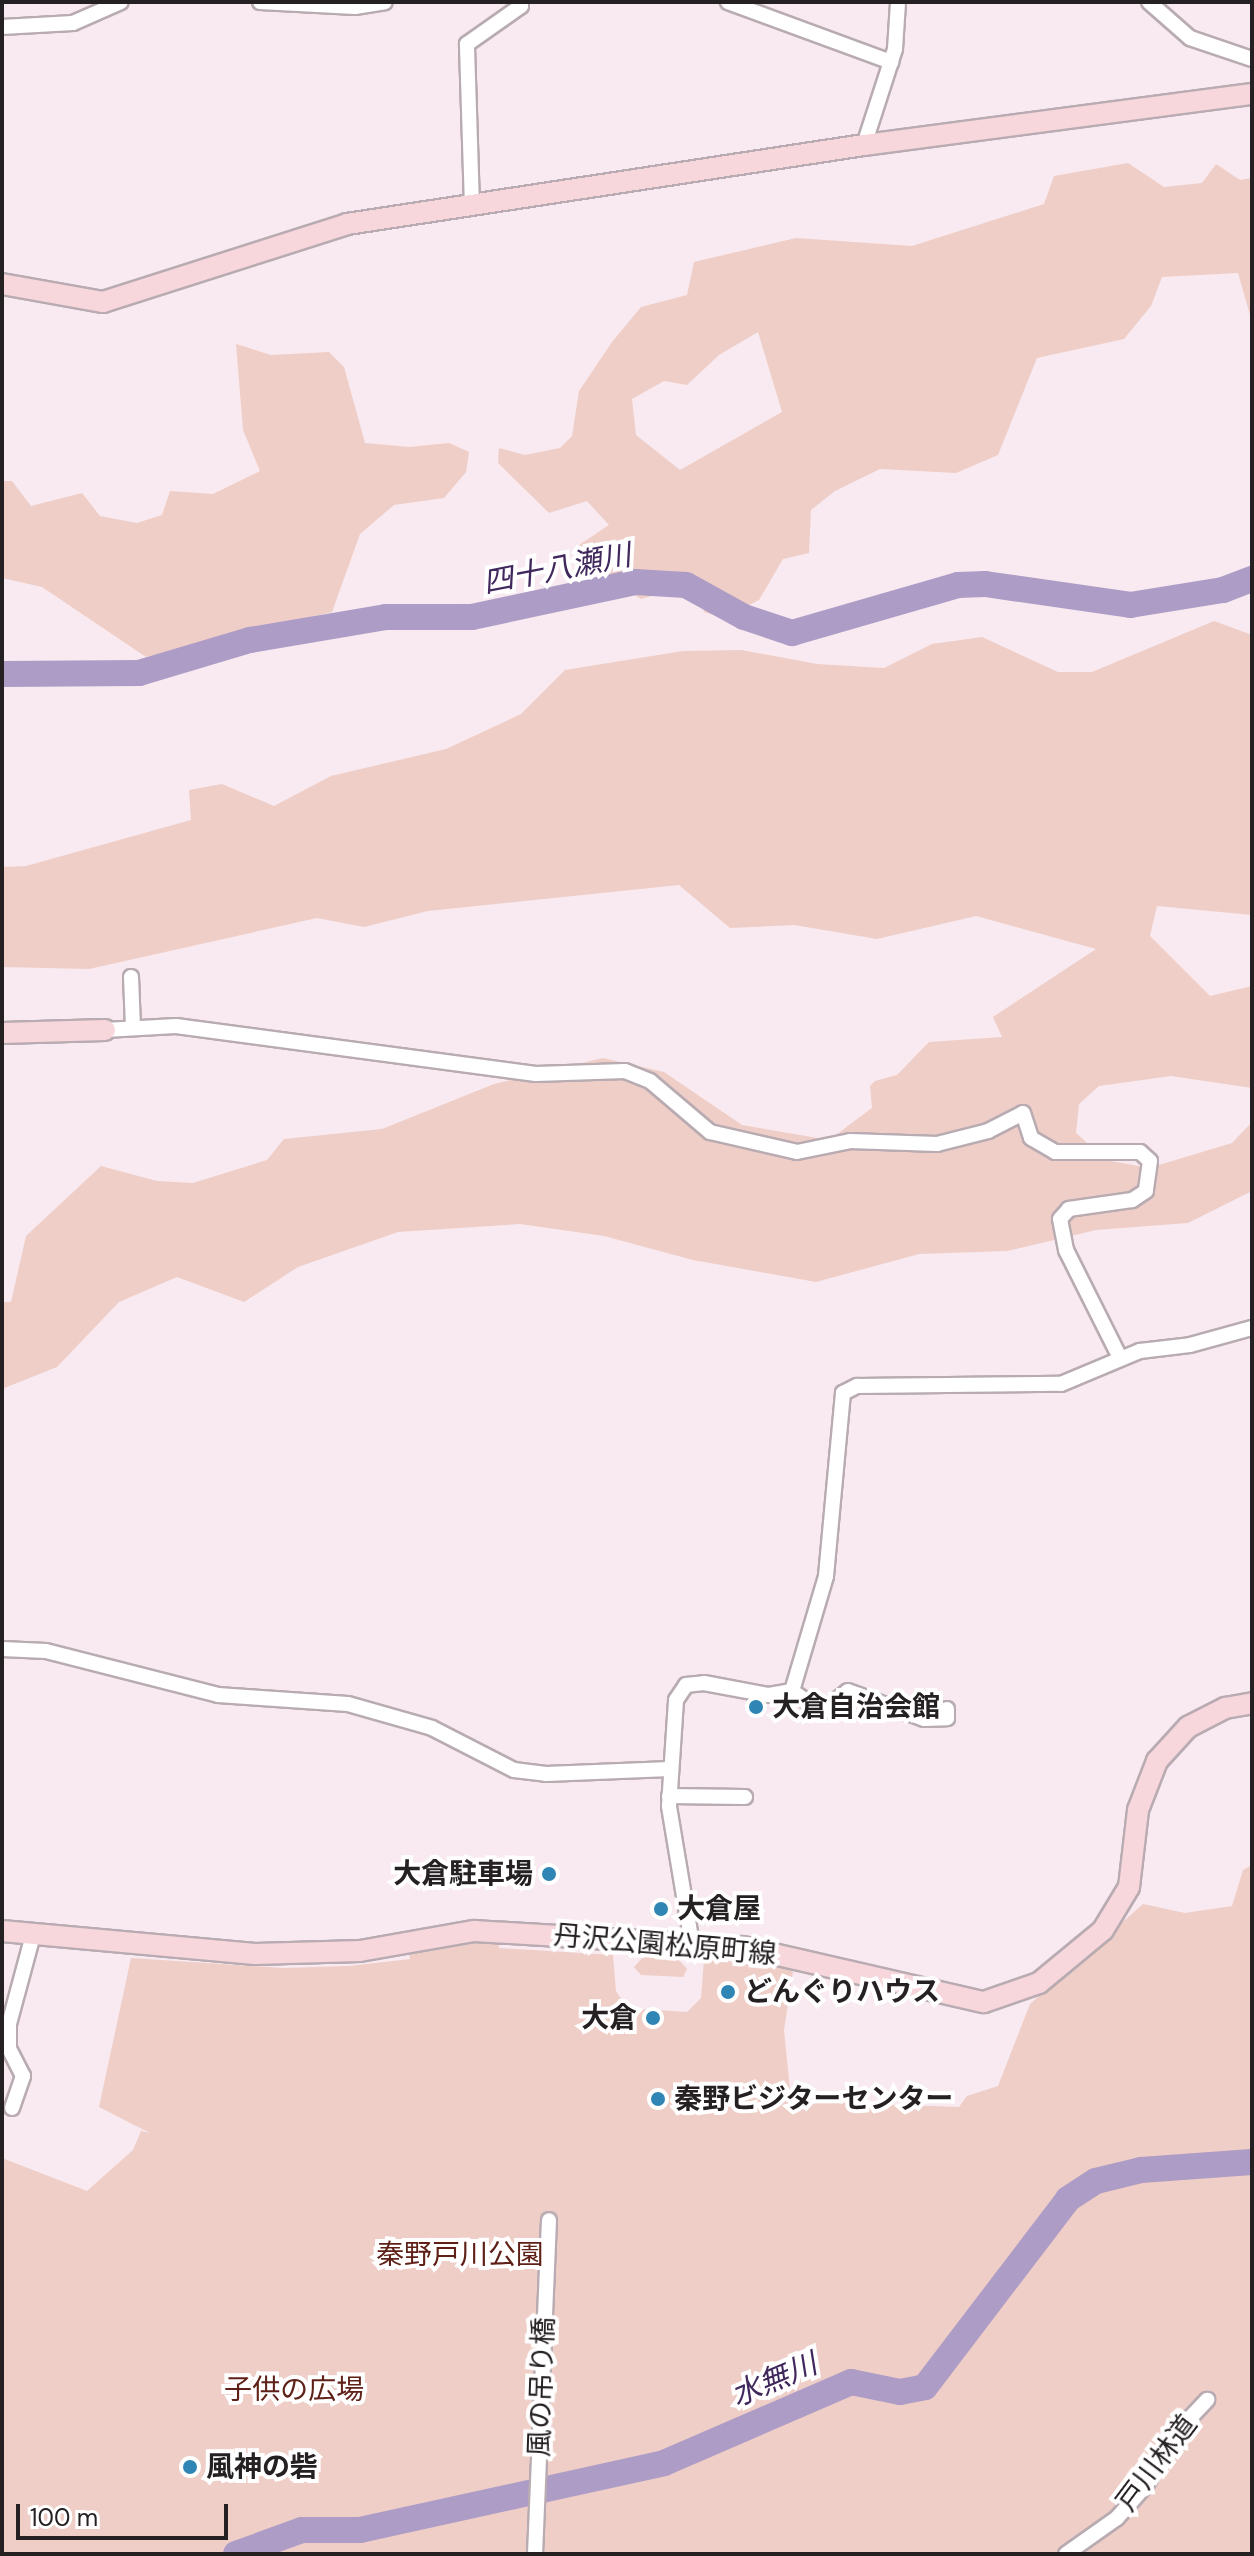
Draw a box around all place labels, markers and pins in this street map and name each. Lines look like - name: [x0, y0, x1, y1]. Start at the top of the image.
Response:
- place label: 大倉自治会館: [772, 1690, 940, 1724]
- marker: 大倉自治会館: [747, 1698, 765, 1716]
- place label: 大倉駐車場: [393, 1857, 533, 1891]
- marker: 大倉駐車場: [540, 1865, 558, 1883]
- place label: 大倉屋: [677, 1892, 761, 1926]
- marker: 大倉屋: [652, 1900, 670, 1918]
- place label: どんぐりハウス: [744, 1975, 940, 2009]
- marker: どんぐりハウス: [719, 1983, 737, 2001]
- place label: 大倉: [581, 2001, 637, 2035]
- marker: 大倉: [644, 2009, 662, 2027]
- place label: 秦野ビジターセンター: [674, 2082, 954, 2116]
- marker: 秦野ビジターセンター: [649, 2090, 667, 2108]
- place label: 風神の砦: [206, 2450, 318, 2484]
- marker: 風神の砦: [181, 2458, 199, 2476]

